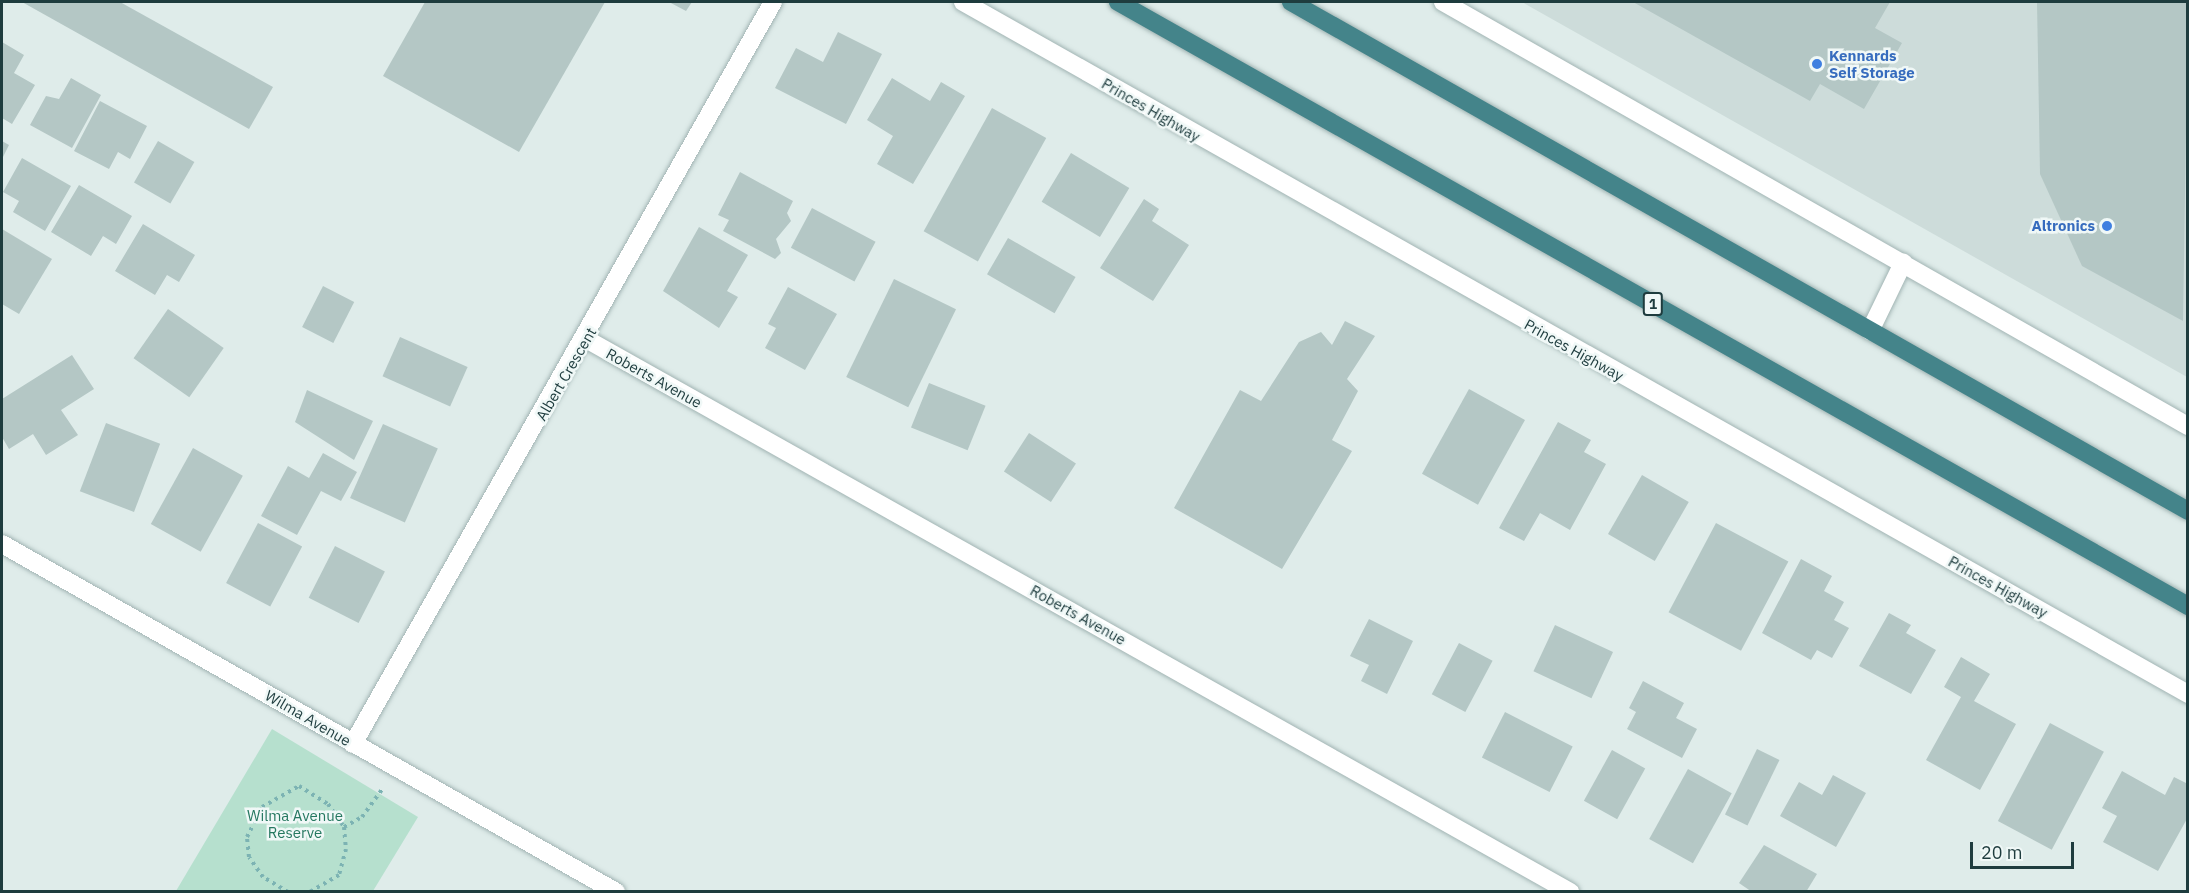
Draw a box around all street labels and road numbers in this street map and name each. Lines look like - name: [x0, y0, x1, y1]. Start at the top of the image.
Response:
- street label: Princes Highway: [1099, 75, 1203, 145]
- road number: 1: [1642, 293, 1664, 315]
- street label: Princes Highway: [1521, 315, 1627, 385]
- street label: Albert Crescent: [532, 324, 600, 424]
- street label: Roberts Avenue: [603, 344, 705, 412]
- street label: Princes Highway: [1945, 552, 2051, 622]
- street label: Roberts Avenue: [1027, 581, 1129, 649]
- street label: Wilma Avenue: [262, 686, 354, 750]

